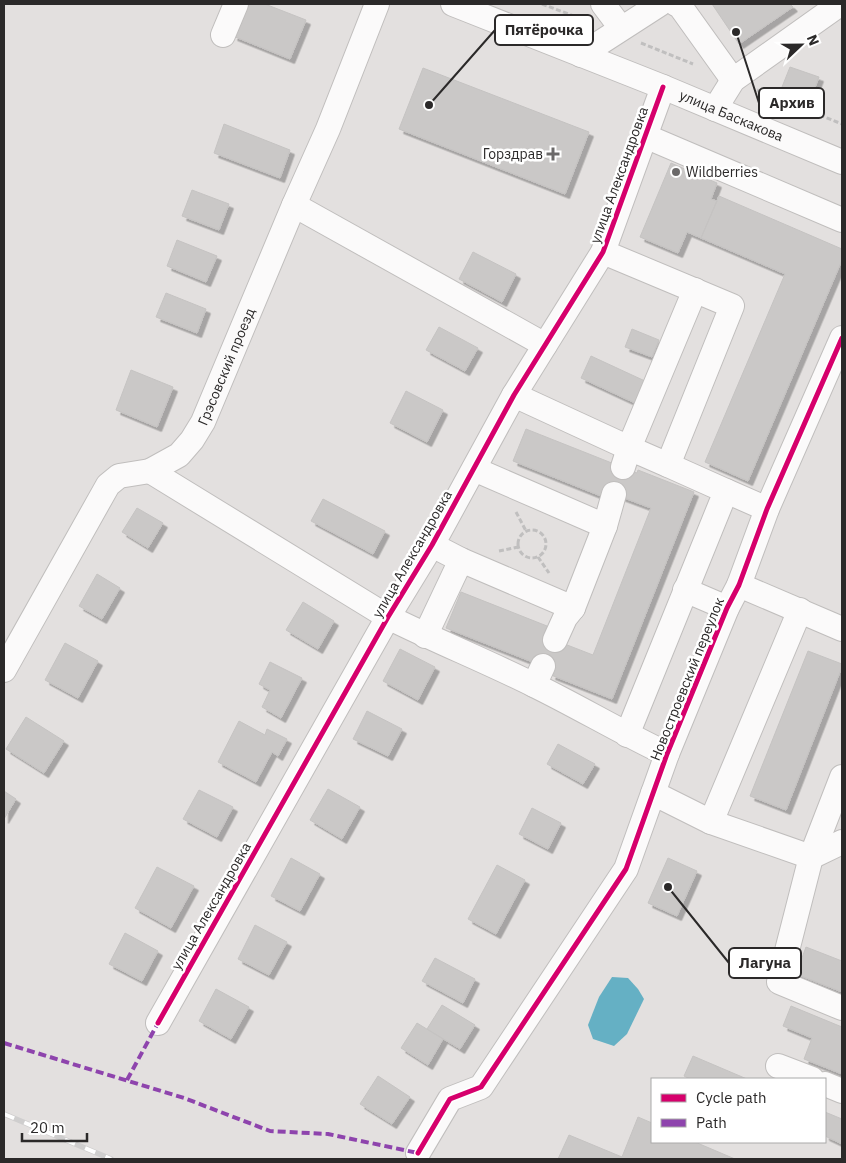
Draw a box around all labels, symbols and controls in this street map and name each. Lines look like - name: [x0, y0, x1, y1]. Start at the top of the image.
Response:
- callout: Пятёрочка: [495, 15, 593, 45]
- text: Пятёрочка: [505, 20, 584, 39]
- north arrow: [776, 20, 826, 70]
- text: N: [803, 32, 823, 48]
- street label: улица Баскакова: [677, 86, 787, 146]
- callout: Архив: [759, 88, 824, 118]
- text: Архив: [769, 93, 815, 112]
- street label: улица Александровка: [586, 104, 652, 246]
- place label: Горздрав: [483, 145, 543, 163]
- marker: Горздрав: [547, 148, 559, 160]
- place label: Wildberries: [686, 163, 758, 181]
- marker: Wildberries: [670, 166, 682, 178]
- street label: Грэсовский проезд: [194, 305, 259, 428]
- street label: улица Александровка: [368, 487, 456, 621]
- street label: Новостроевский переулок: [646, 594, 728, 763]
- street label: улица Александровка: [167, 839, 255, 973]
- callout: Лагуна: [729, 948, 801, 978]
- text: Лагуна: [739, 953, 792, 972]
- legend: [651, 1078, 826, 1143]
- text: Cycle path: [696, 1088, 767, 1107]
- scale bar: [22, 1110, 88, 1142]
- text: Path: [696, 1113, 727, 1132]
- text: 20 m: [30, 1118, 65, 1137]

